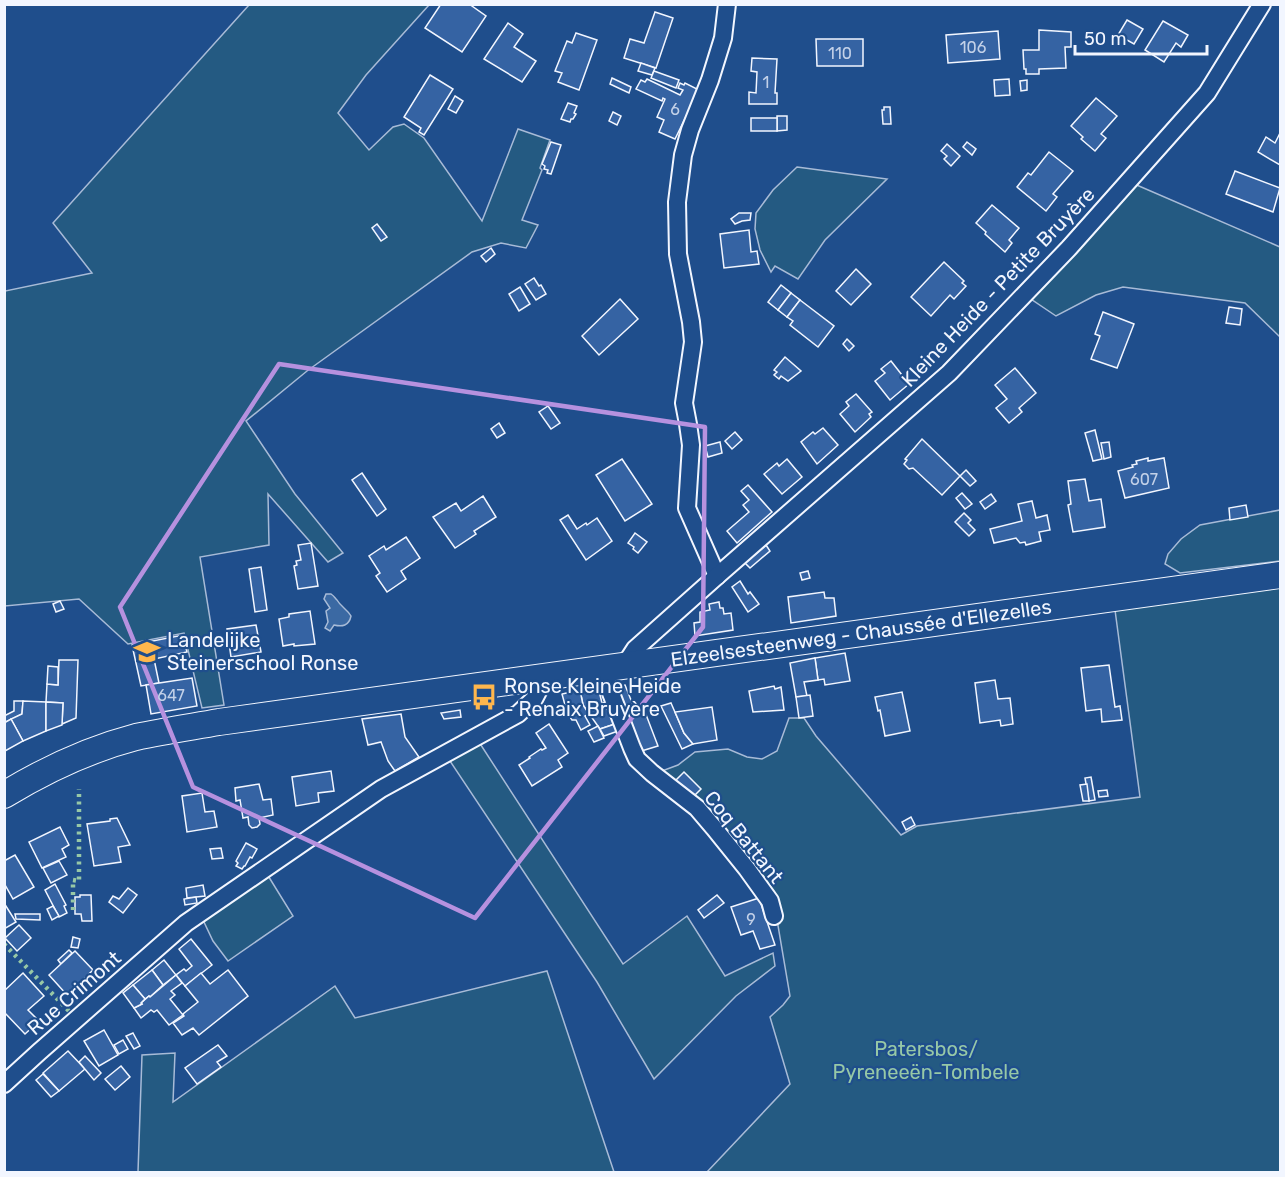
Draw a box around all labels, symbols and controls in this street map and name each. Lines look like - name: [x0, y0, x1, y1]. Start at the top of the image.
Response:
- scale bar: [1075, 18, 1207, 56]
- text: 50 m: [1084, 28, 1127, 50]
- house number: 106: [960, 38, 987, 57]
- house number: 110: [828, 44, 852, 63]
- house number: 1: [763, 73, 769, 92]
- house number: 6: [670, 100, 680, 119]
- street label: Kleine Heide - Petite Bruyère: [896, 182, 1100, 392]
- house number: 607: [1130, 470, 1158, 489]
- street label: Elzeelsesteenweg - Chaussée d'Ellezelles: [669, 594, 1053, 672]
- place label: Landelijke Steinerschool Ronse: [167, 628, 358, 675]
- school or university icon: Landelijke Steinerschool Ronse: [132, 637, 162, 667]
- place label: Ronse Kleine Heide - Renaix Bruyère: [504, 674, 681, 721]
- bus stop icon: Ronse Kleine Heide - Renaix Bruyère: [469, 682, 499, 712]
- house number: 647: [157, 686, 185, 705]
- street label: Coq Battant: [699, 786, 789, 888]
- house number: 9: [746, 910, 756, 929]
- street label: Rue Crimont: [22, 946, 126, 1040]
- park label: Patersbos/ Pyreneeën-Tombele: [833, 1037, 1019, 1084]

